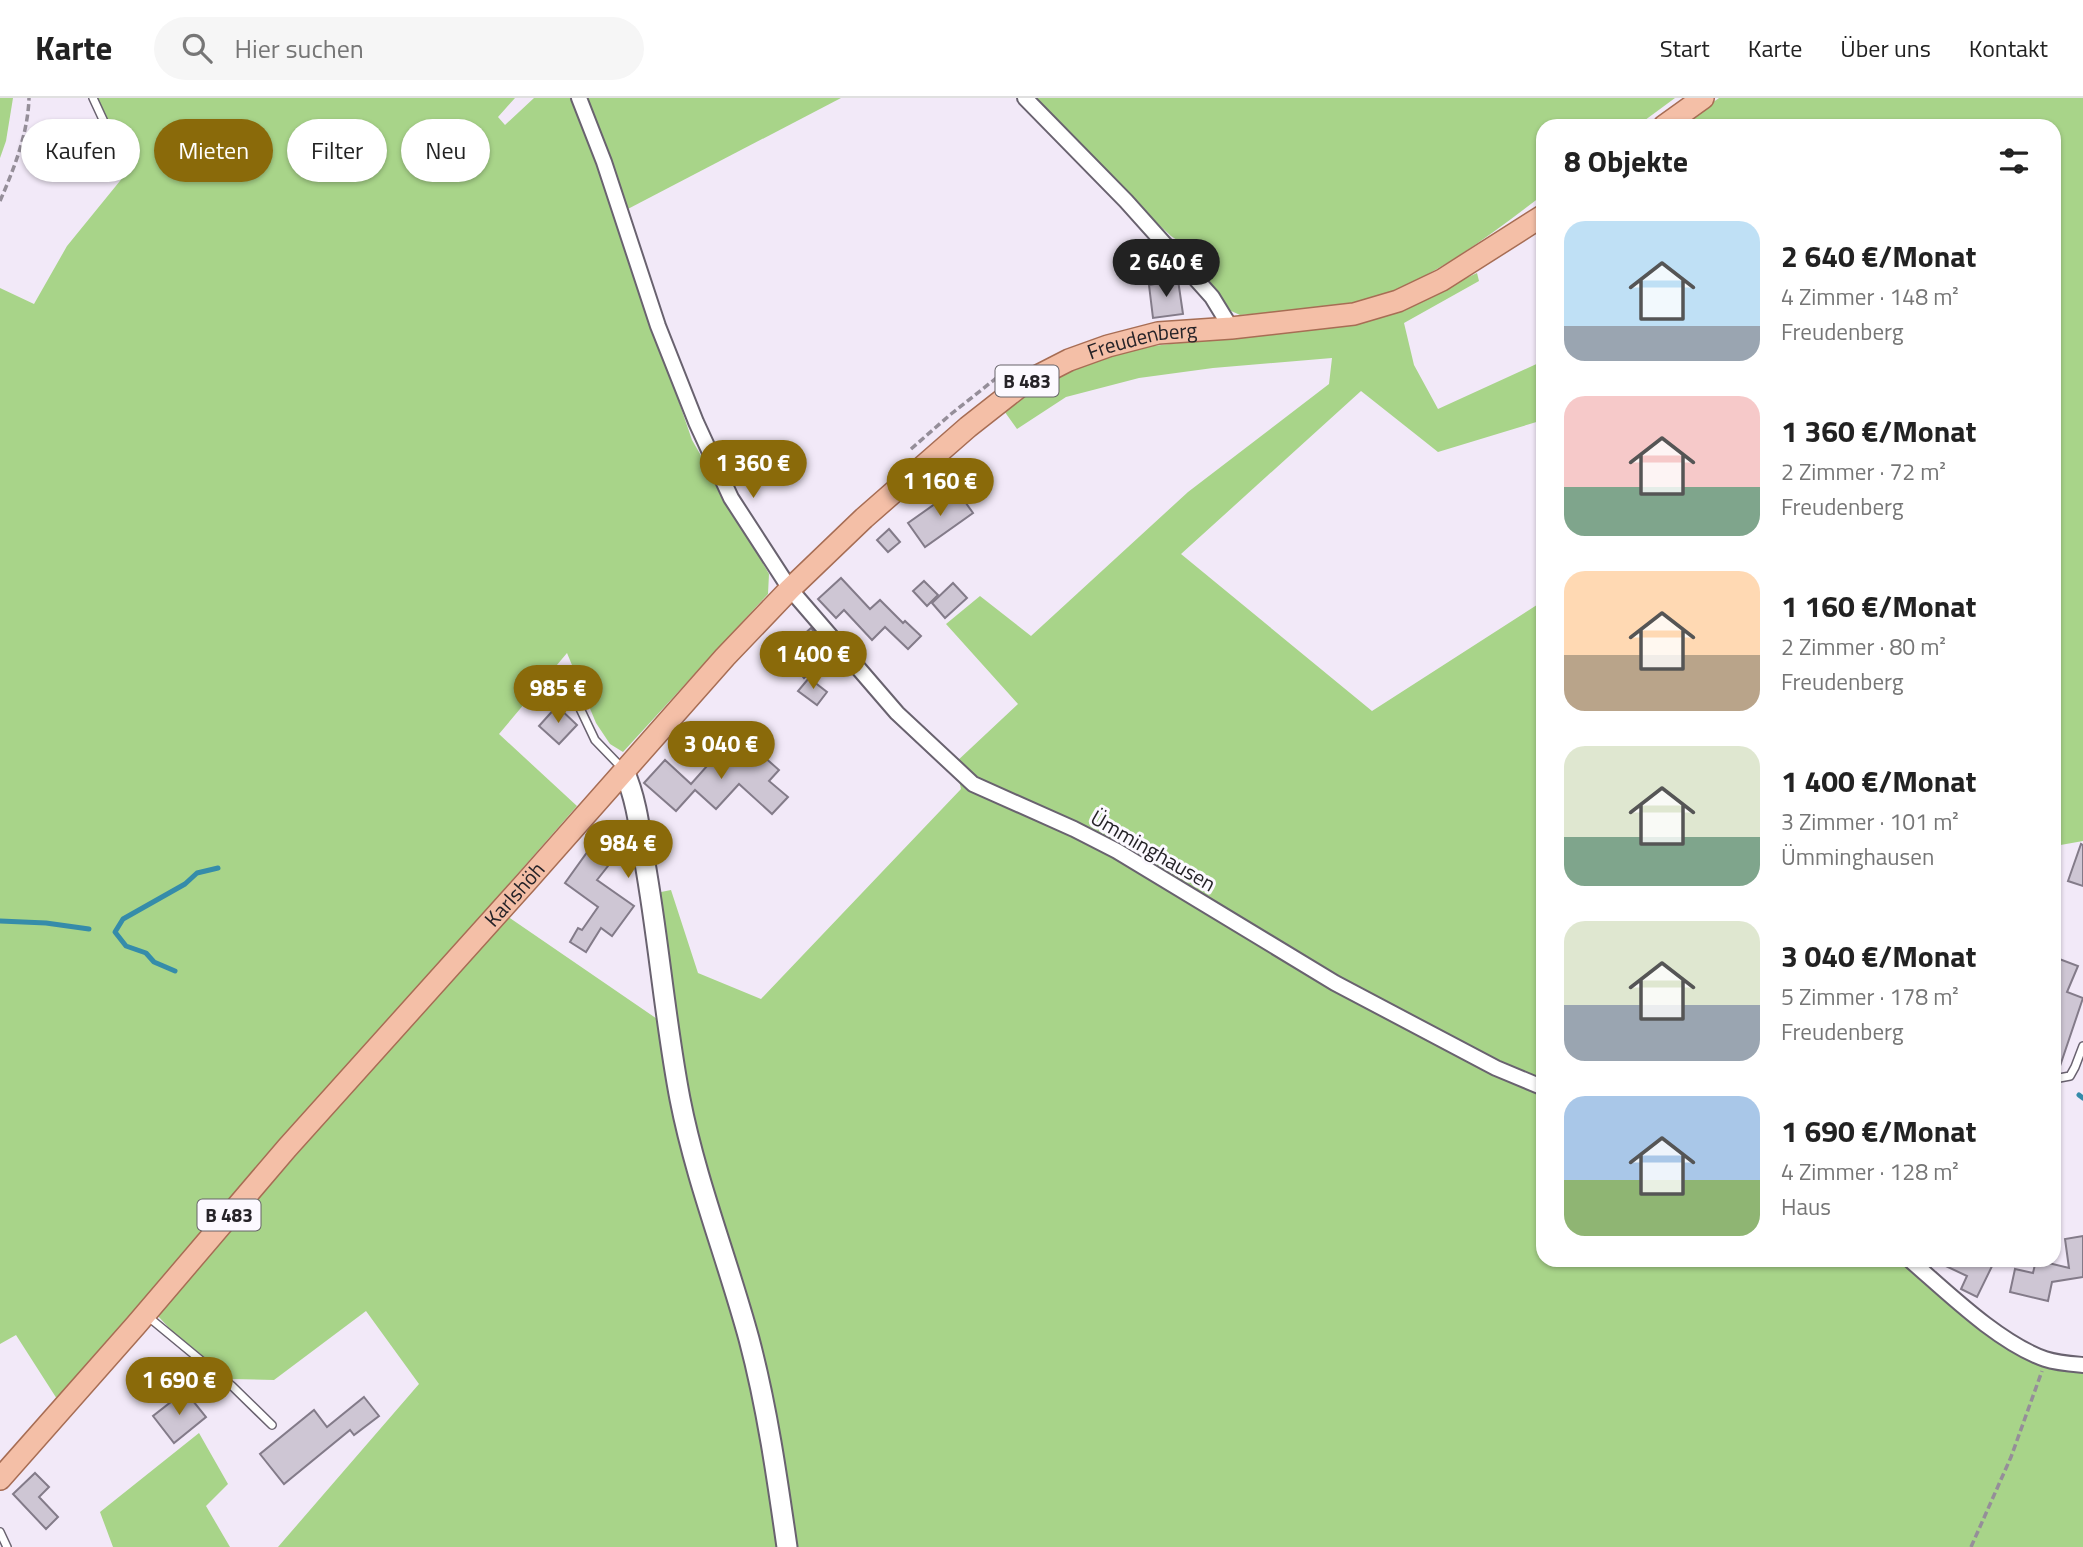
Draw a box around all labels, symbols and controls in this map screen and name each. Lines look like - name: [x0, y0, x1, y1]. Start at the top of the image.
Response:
- search box: [154, 17, 644, 80]
- text: Karte: [35, 23, 112, 73]
- icon: search: [178, 29, 216, 67]
- text: Hier suchen: [234, 29, 364, 68]
- text: Start: [1660, 30, 1710, 66]
- text: Karte: [1748, 30, 1802, 66]
- text: Über uns: [1840, 30, 1931, 66]
- text: Kontakt: [1969, 30, 2048, 66]
- chip: Kaufen: [21, 119, 140, 182]
- chip: Mieten: [154, 119, 273, 182]
- chip: Filter: [287, 119, 387, 182]
- chip: Neu: [401, 119, 490, 182]
- text: 8 Objekte: [1564, 138, 1688, 184]
- icon: filters: [1995, 142, 2033, 180]
- text: 2 640 €/Monat: [1781, 233, 1977, 279]
- pin: 2 640 €: [1101, 240, 1231, 299]
- text: 2 640 €: [1129, 244, 1203, 279]
- icon: home: [1620, 249, 1704, 333]
- text: 4 Zimmer · 148 m²: [1781, 279, 1959, 314]
- street label: Freudenberg: [1082, 313, 1198, 367]
- text: Freudenberg: [1781, 314, 1904, 349]
- road number: B 483: [996, 366, 1058, 396]
- text: 1 360 €/Monat: [1781, 408, 1977, 454]
- icon: home: [1620, 424, 1704, 508]
- pin: 1 360 €: [688, 440, 818, 500]
- text: 1 360 €: [716, 445, 790, 480]
- text: 2 Zimmer · 72 m²: [1781, 454, 1946, 489]
- pin: 1 160 €: [875, 458, 1005, 518]
- text: 1 160 €: [903, 463, 977, 498]
- text: Freudenberg: [1781, 489, 1904, 524]
- text: 1 160 €/Monat: [1781, 583, 1977, 629]
- icon: home: [1620, 599, 1704, 683]
- text: 2 Zimmer · 80 m²: [1781, 629, 1946, 664]
- pin: 1 400 €: [748, 632, 878, 691]
- text: 1 400 €: [776, 636, 850, 671]
- text: Freudenberg: [1781, 664, 1904, 699]
- pin: 985 €: [509, 666, 607, 725]
- text: 985 €: [530, 670, 586, 705]
- pin: 3 040 €: [656, 722, 786, 781]
- text: 3 040 €: [684, 726, 758, 761]
- text: 1 400 €/Monat: [1781, 758, 1977, 804]
- icon: home: [1620, 774, 1704, 858]
- street label: Ümminghausen: [1085, 801, 1222, 899]
- text: 3 Zimmer · 101 m²: [1781, 804, 1959, 839]
- pin: 984 €: [579, 820, 677, 880]
- text: 984 €: [600, 825, 656, 860]
- text: Ümminghausen: [1781, 839, 1934, 874]
- street label: Karlshöh: [476, 854, 552, 934]
- text: 3 040 €/Monat: [1781, 933, 1977, 979]
- icon: home: [1620, 949, 1704, 1033]
- text: 5 Zimmer · 178 m²: [1781, 979, 1959, 1014]
- text: Freudenberg: [1781, 1014, 1904, 1049]
- text: 1 690 €/Monat: [1781, 1108, 1977, 1154]
- icon: home: [1620, 1124, 1704, 1208]
- text: 4 Zimmer · 128 m²: [1781, 1154, 1959, 1189]
- text: Haus: [1781, 1189, 1831, 1224]
- road number: B 483: [198, 1200, 260, 1231]
- pin: 1 690 €: [114, 1358, 244, 1417]
- text: 1 690 €: [142, 1362, 216, 1397]

